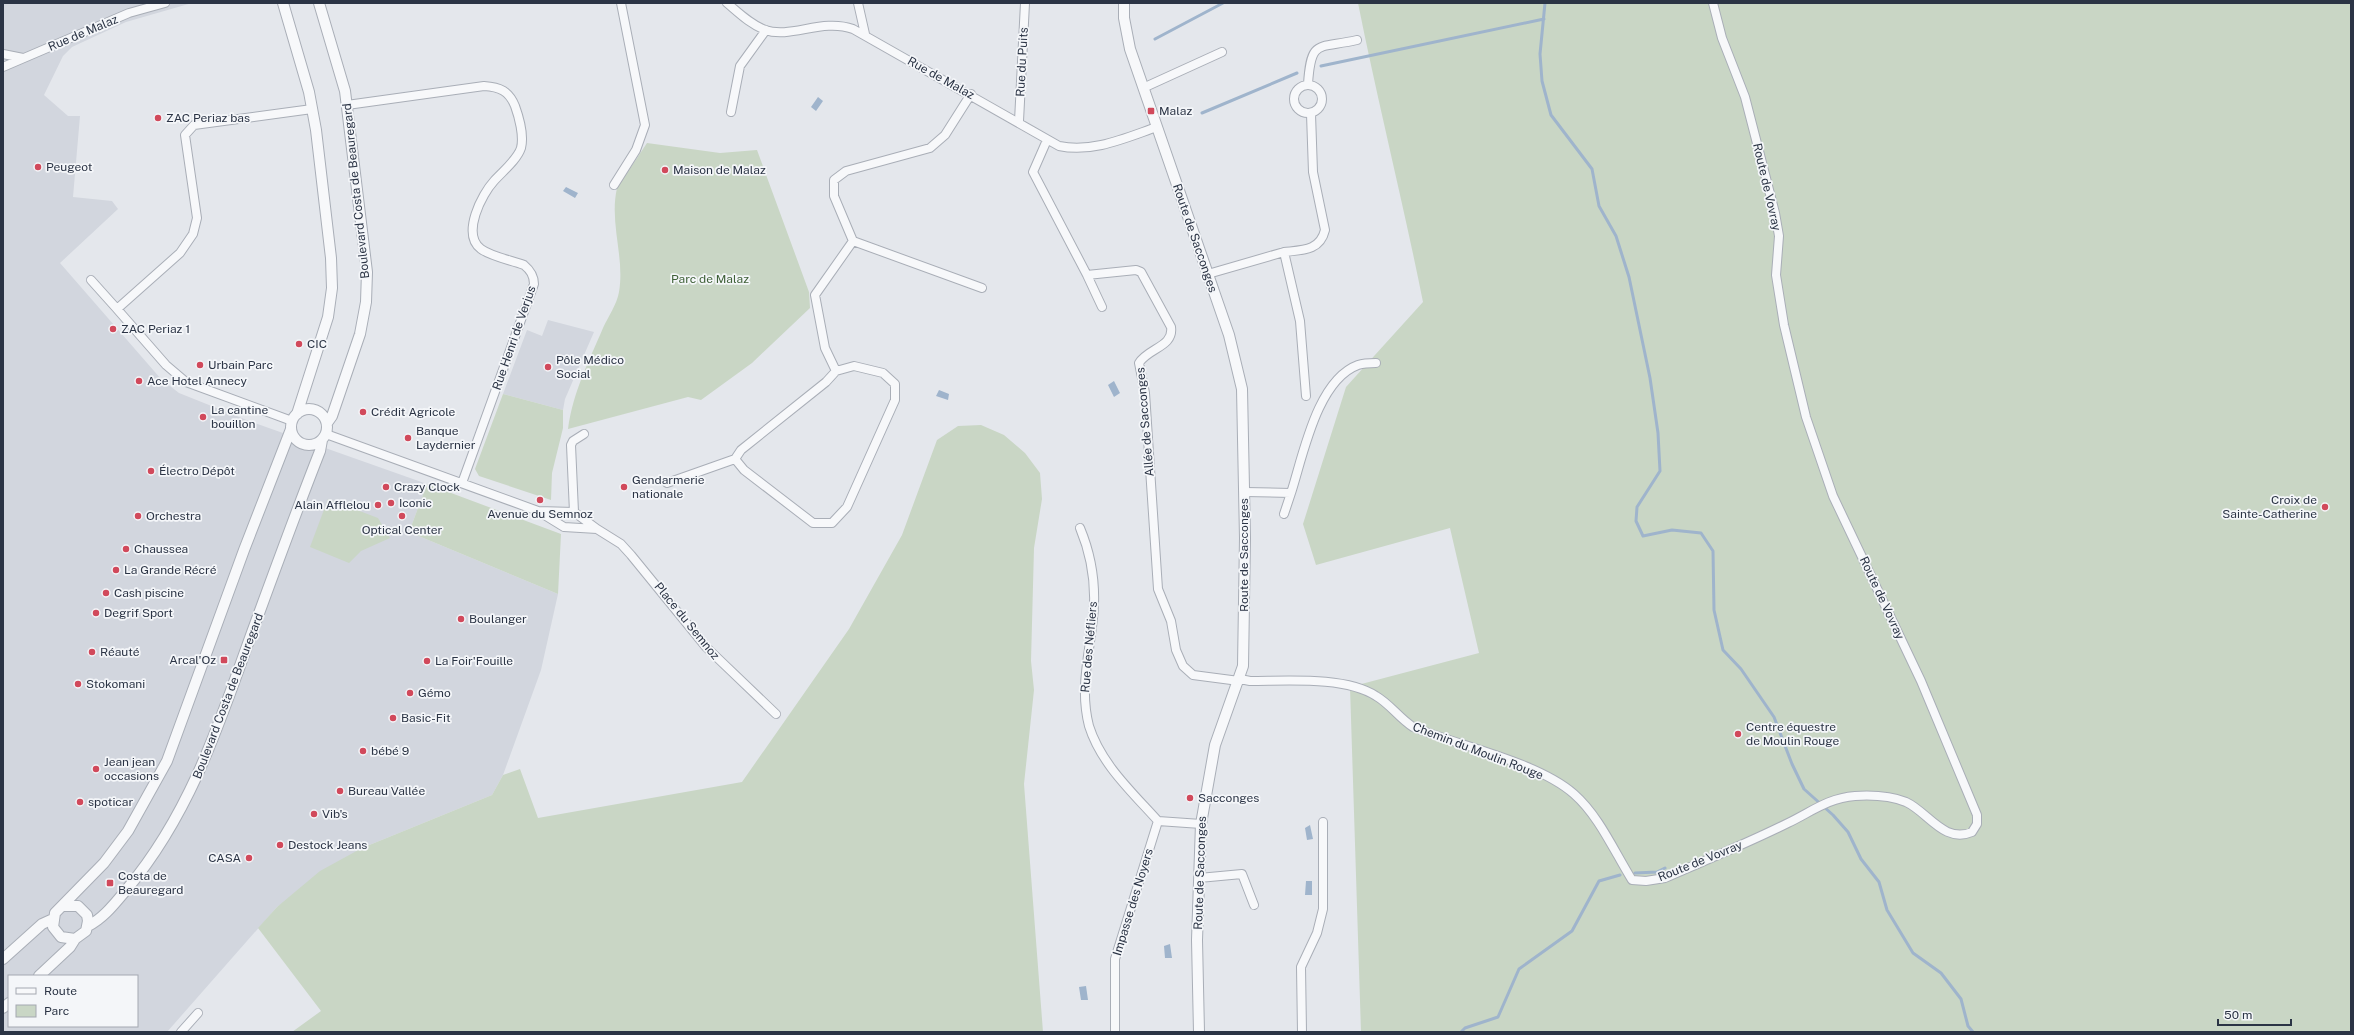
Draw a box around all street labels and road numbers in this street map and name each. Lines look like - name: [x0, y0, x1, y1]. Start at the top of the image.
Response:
- street label: Rue de Malaz: [46, 12, 120, 54]
- street label: Rue du Puits: [1013, 27, 1031, 97]
- street label: Rue de Malaz: [905, 54, 977, 102]
- street label: Boulevard Costa de Beauregard: [340, 103, 372, 279]
- street label: Route de Vovray: [1750, 142, 1784, 233]
- street label: Route de Sacconges: [1170, 182, 1220, 294]
- street label: Rue Henri de Verjus: [490, 284, 538, 392]
- street label: Allée de Sacconges: [1133, 367, 1157, 477]
- street label: Route de Sacconges: [1237, 498, 1251, 612]
- street label: Route de Vovray: [1857, 554, 1908, 642]
- street label: Place du Semnoz: [652, 580, 723, 663]
- street label: Rue des Néfliers: [1078, 601, 1100, 693]
- street label: Boulevard Costa de Beauregard: [190, 611, 266, 781]
- street label: Chemin du Moulin Rouge: [1411, 720, 1545, 782]
- street label: Route de Sacconges: [1191, 816, 1209, 930]
- street label: Route de Vovray: [1656, 837, 1745, 884]
- street label: Impasse des Noyers: [1110, 847, 1156, 957]

